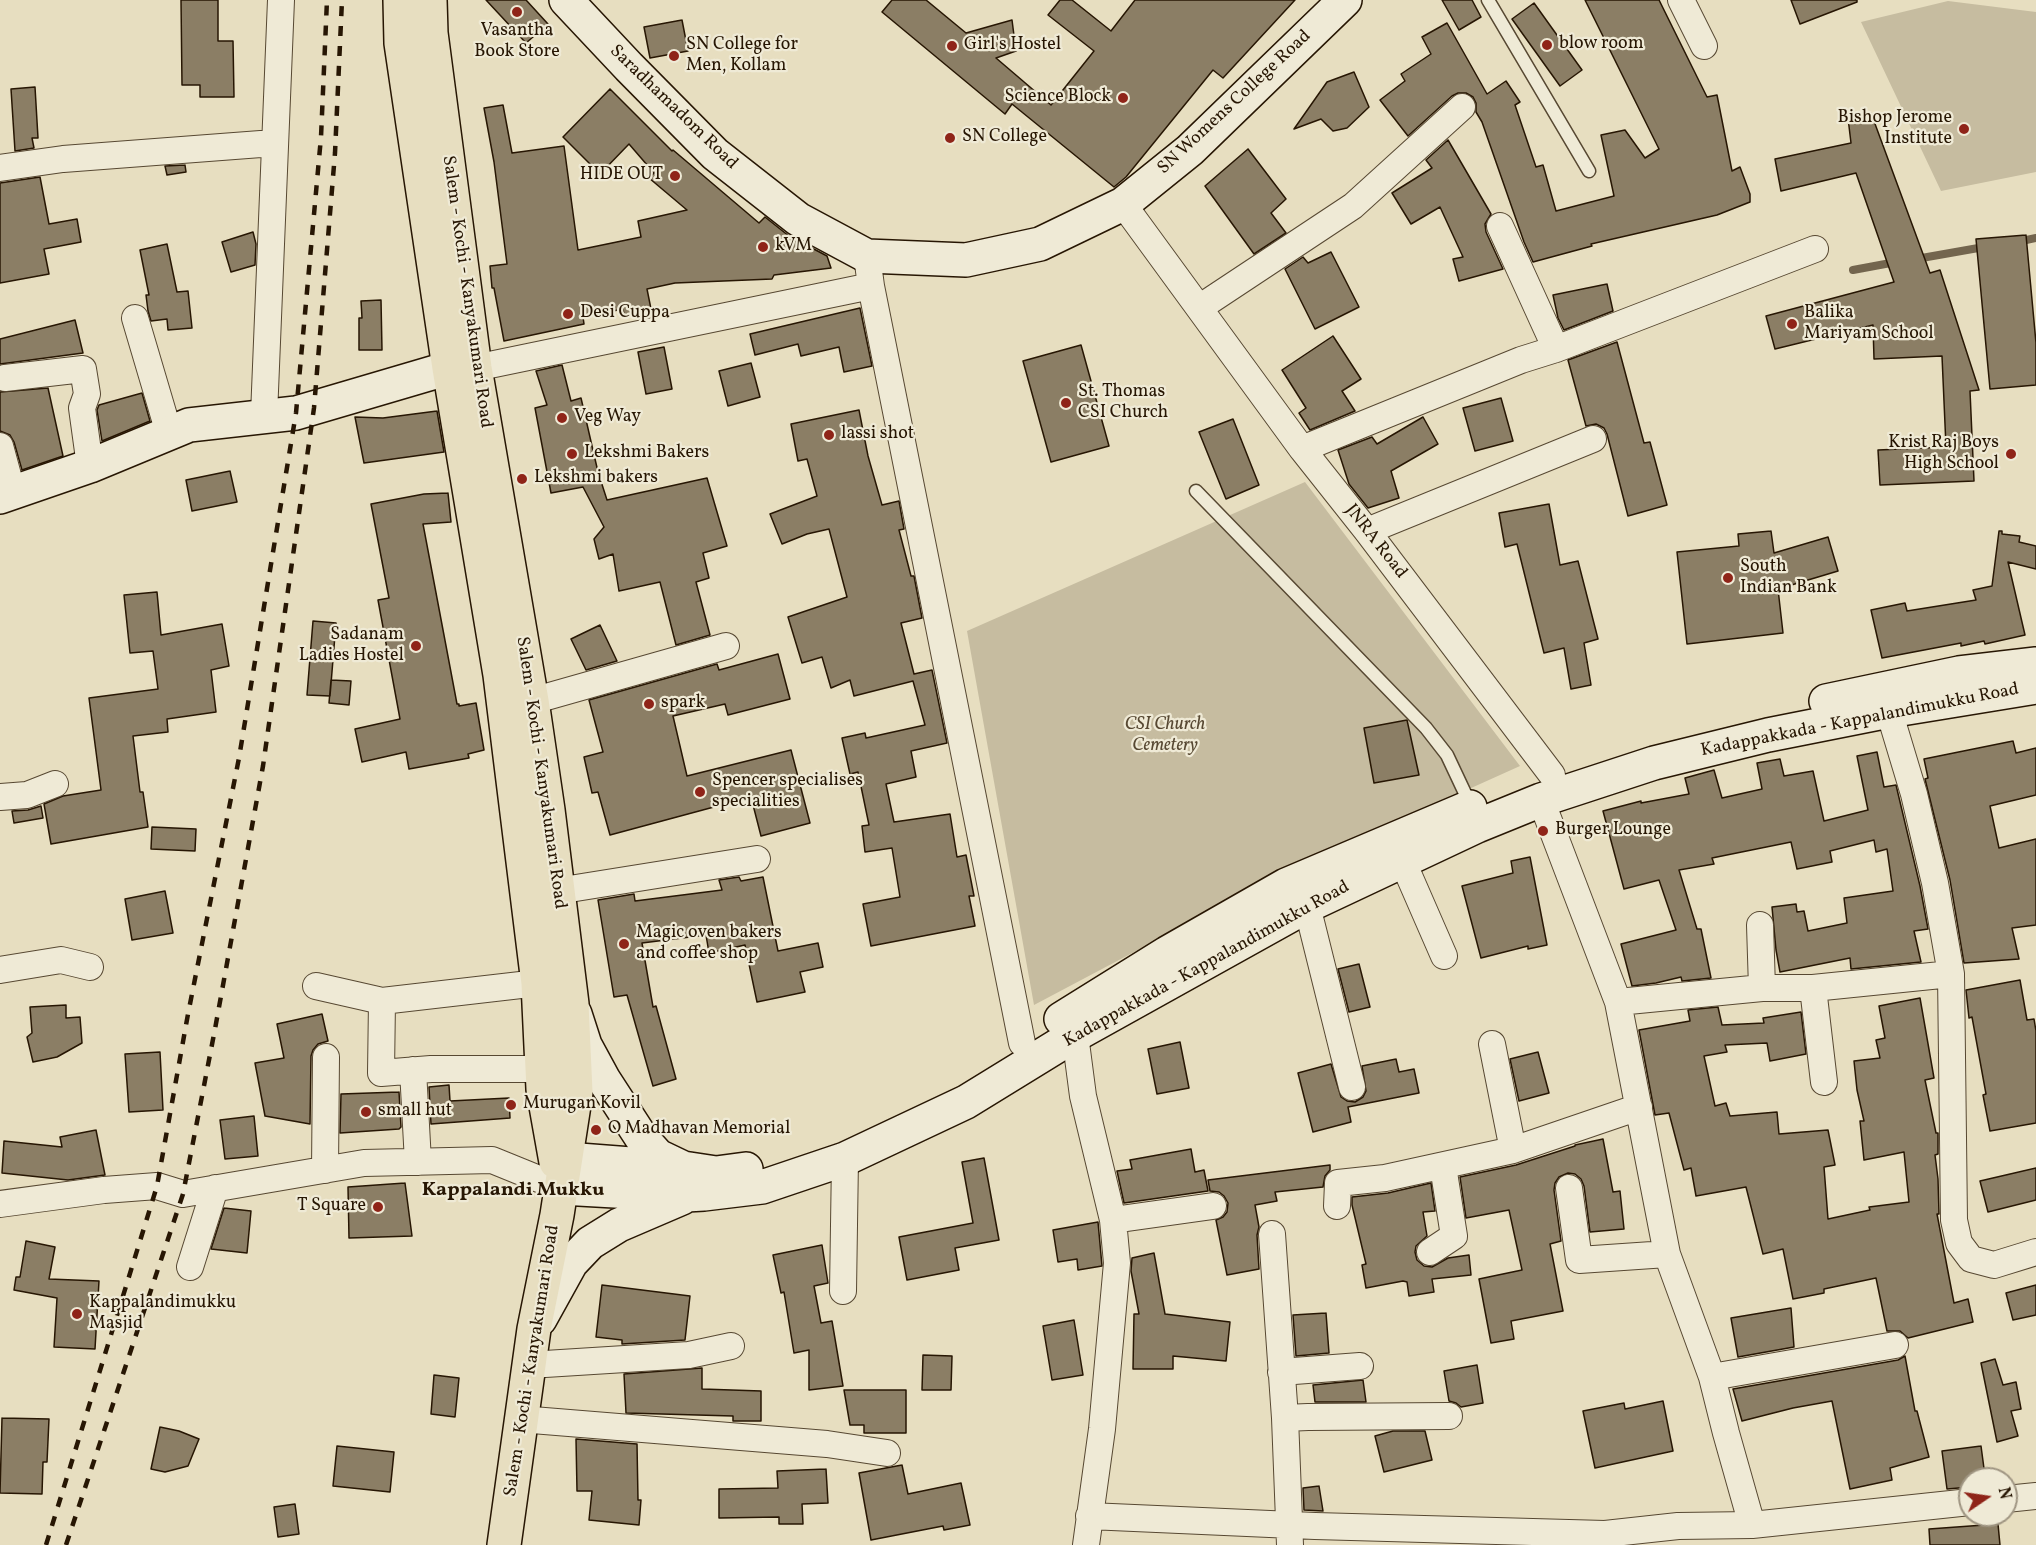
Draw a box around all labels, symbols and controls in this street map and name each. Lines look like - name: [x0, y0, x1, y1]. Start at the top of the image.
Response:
- marker: Vasantha Book Store: [510, 5, 524, 19]
- place label: Vasantha Book Store: [474, 21, 560, 63]
- street label: SN Womens College Road: [1154, 26, 1316, 180]
- place label: blow room: [1559, 34, 1644, 56]
- place label: SN College for Men, Kollam: [686, 35, 798, 78]
- place label: Girl's Hostel: [964, 35, 1061, 57]
- marker: blow room: [1540, 38, 1554, 52]
- marker: Girl's Hostel: [945, 39, 959, 53]
- street label: Saradhamadom Road: [604, 41, 742, 175]
- marker: SN College for Men, Kollam: [667, 49, 681, 63]
- place label: Science Block: [1005, 87, 1111, 109]
- marker: Science Block: [1116, 91, 1130, 105]
- place label: Bishop Jerome Institute: [1837, 108, 1952, 150]
- marker: Bishop Jerome Institute: [1957, 122, 1971, 136]
- place label: SN College: [962, 127, 1047, 149]
- marker: SN College: [943, 131, 957, 145]
- street label: Salem - Kochi - Kanyakumari Road: [436, 154, 496, 430]
- place label: HIDE OUT: [580, 165, 663, 187]
- marker: HIDE OUT: [668, 169, 682, 183]
- place label: kVM: [775, 236, 812, 258]
- marker: kVM: [756, 240, 770, 254]
- place label: Desi Cuppa: [580, 303, 670, 325]
- place label: Balika Mariyam School: [1804, 303, 1934, 346]
- marker: Desi Cuppa: [561, 307, 575, 321]
- marker: Balika Mariyam School: [1785, 317, 1799, 331]
- place label: St. Thomas CSI Church: [1078, 382, 1168, 424]
- marker: St. Thomas CSI Church: [1059, 396, 1073, 410]
- place label: Veg Way: [574, 407, 641, 429]
- marker: Veg Way: [555, 411, 569, 425]
- place label: lassi shot: [841, 424, 914, 446]
- marker: lassi shot: [822, 428, 836, 442]
- place label: Krist Raj Boys High School: [1888, 433, 1999, 476]
- place label: Lekshmi Bakers: [584, 443, 709, 465]
- marker: Lekshmi Bakers: [565, 447, 579, 461]
- marker: Krist Raj Boys High School: [2004, 447, 2018, 461]
- place label: Lekshmi bakers: [534, 468, 658, 490]
- marker: Lekshmi bakers: [515, 472, 529, 486]
- street label: JNRA Road: [1339, 500, 1411, 584]
- place label: South Indian Bank: [1740, 557, 1837, 600]
- marker: South Indian Bank: [1721, 571, 1735, 585]
- place label: Sadanam Ladies Hostel: [299, 625, 404, 668]
- street label: Salem - Kochi - Kanyakumari Road: [510, 635, 570, 911]
- marker: Sadanam Ladies Hostel: [409, 639, 423, 653]
- street label: Kadappakkada - Kappalandimukku Road: [1699, 680, 2021, 762]
- place label: spark: [661, 693, 705, 715]
- marker: spark: [642, 697, 656, 711]
- park label: CSI Church Cemetery: [1125, 715, 1205, 758]
- place label: Spencer specialises specialities: [712, 771, 863, 814]
- marker: Spencer specialises specialities: [693, 785, 707, 799]
- place label: Burger Lounge: [1555, 820, 1671, 842]
- marker: Burger Lounge: [1536, 824, 1550, 838]
- street label: Kadappakkada - Kappalandimukku Road: [1060, 877, 1354, 1053]
- place label: Magic oven bakers and coffee shop: [636, 923, 782, 966]
- marker: Magic oven bakers and coffee shop: [617, 937, 631, 951]
- place label: Murugan Kovil: [523, 1094, 641, 1116]
- marker: Murugan Kovil: [504, 1098, 518, 1112]
- place label: small hut: [378, 1101, 452, 1123]
- marker: small hut: [359, 1105, 373, 1119]
- place label: O Madhavan Memorial: [608, 1119, 790, 1141]
- marker: O Madhavan Memorial: [589, 1123, 603, 1137]
- district label: Kappalandi Mukku: [422, 1179, 604, 1203]
- place label: T Square: [297, 1196, 366, 1218]
- marker: T Square: [371, 1200, 385, 1214]
- street label: Salem - Kochi - Kanyakumari Road: [501, 1224, 565, 1498]
- place label: Kappalandimukku Masjid: [89, 1293, 236, 1336]
- marker: Kappalandimukku Masjid: [70, 1307, 84, 1321]
- north arrow: [1958, 1467, 2018, 1527]
- text: N: [1992, 1485, 2016, 1502]

